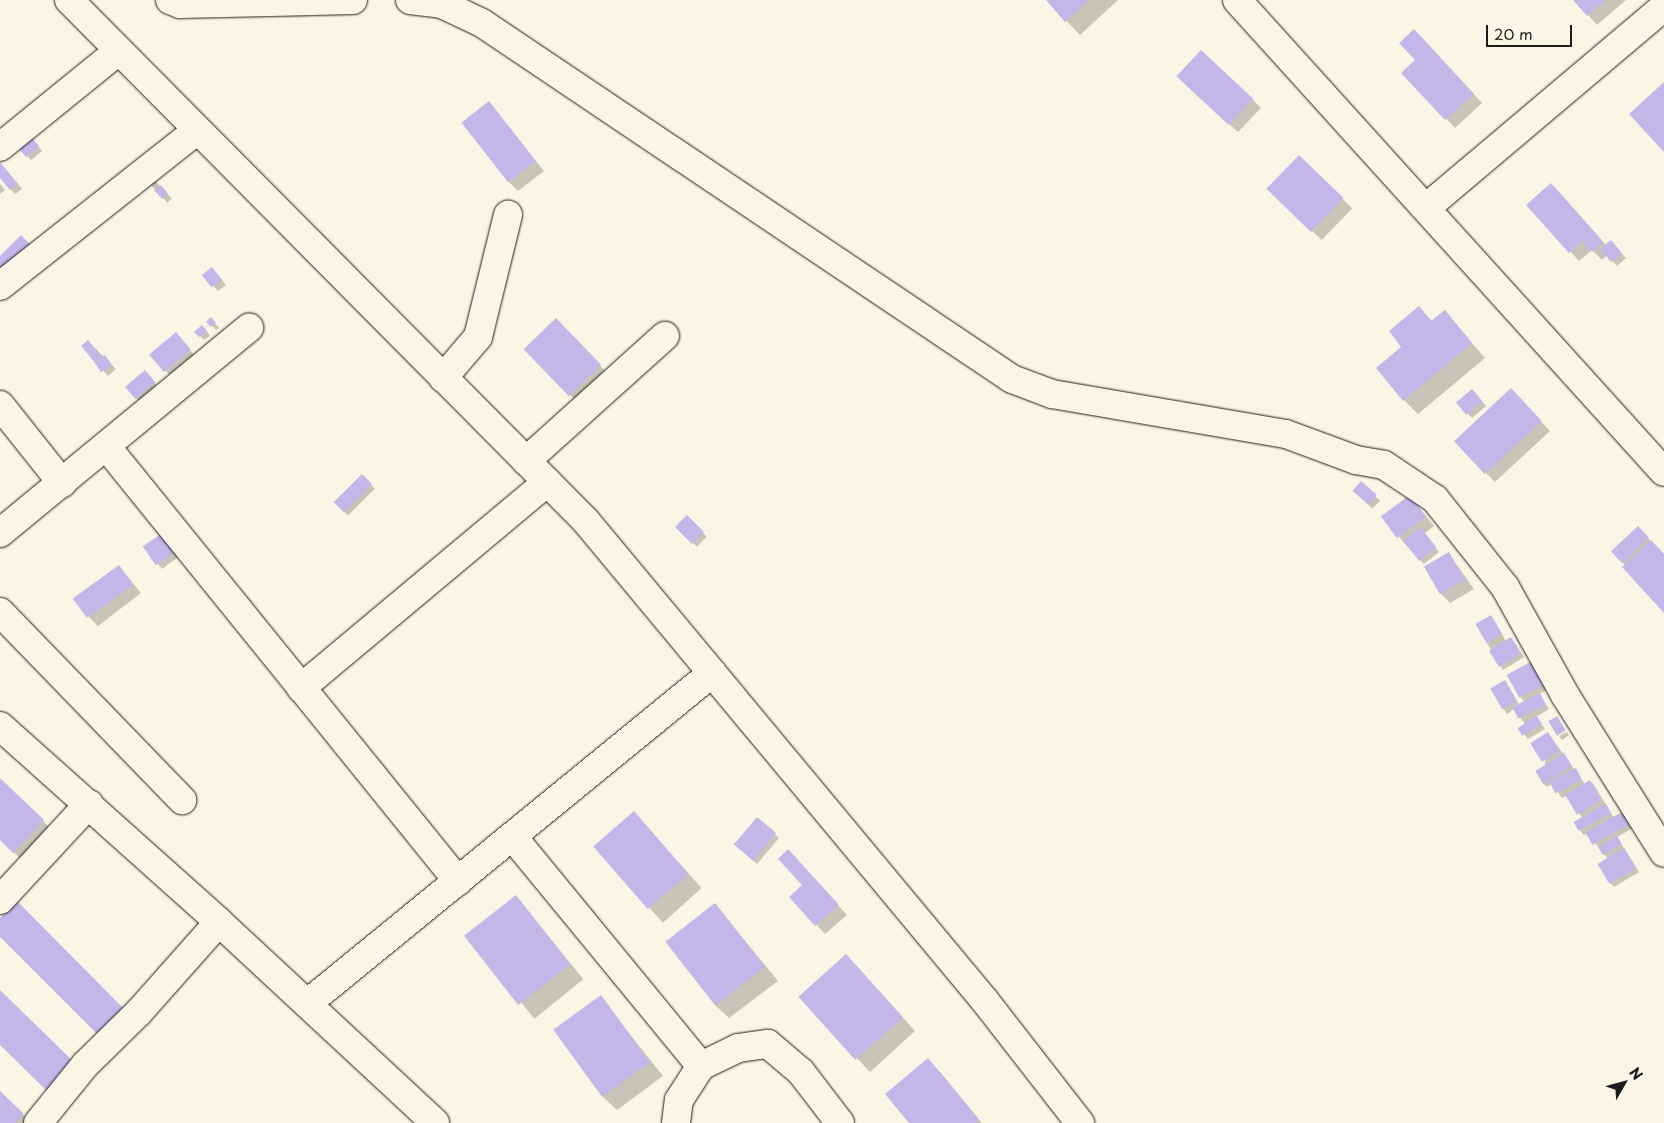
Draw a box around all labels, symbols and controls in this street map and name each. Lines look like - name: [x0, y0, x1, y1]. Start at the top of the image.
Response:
- scale bar: [1489, 15, 1575, 47]
- text: 20 m: [1494, 22, 1533, 45]
- north arrow: [1599, 1058, 1649, 1108]
- text: N: [1625, 1063, 1648, 1084]

